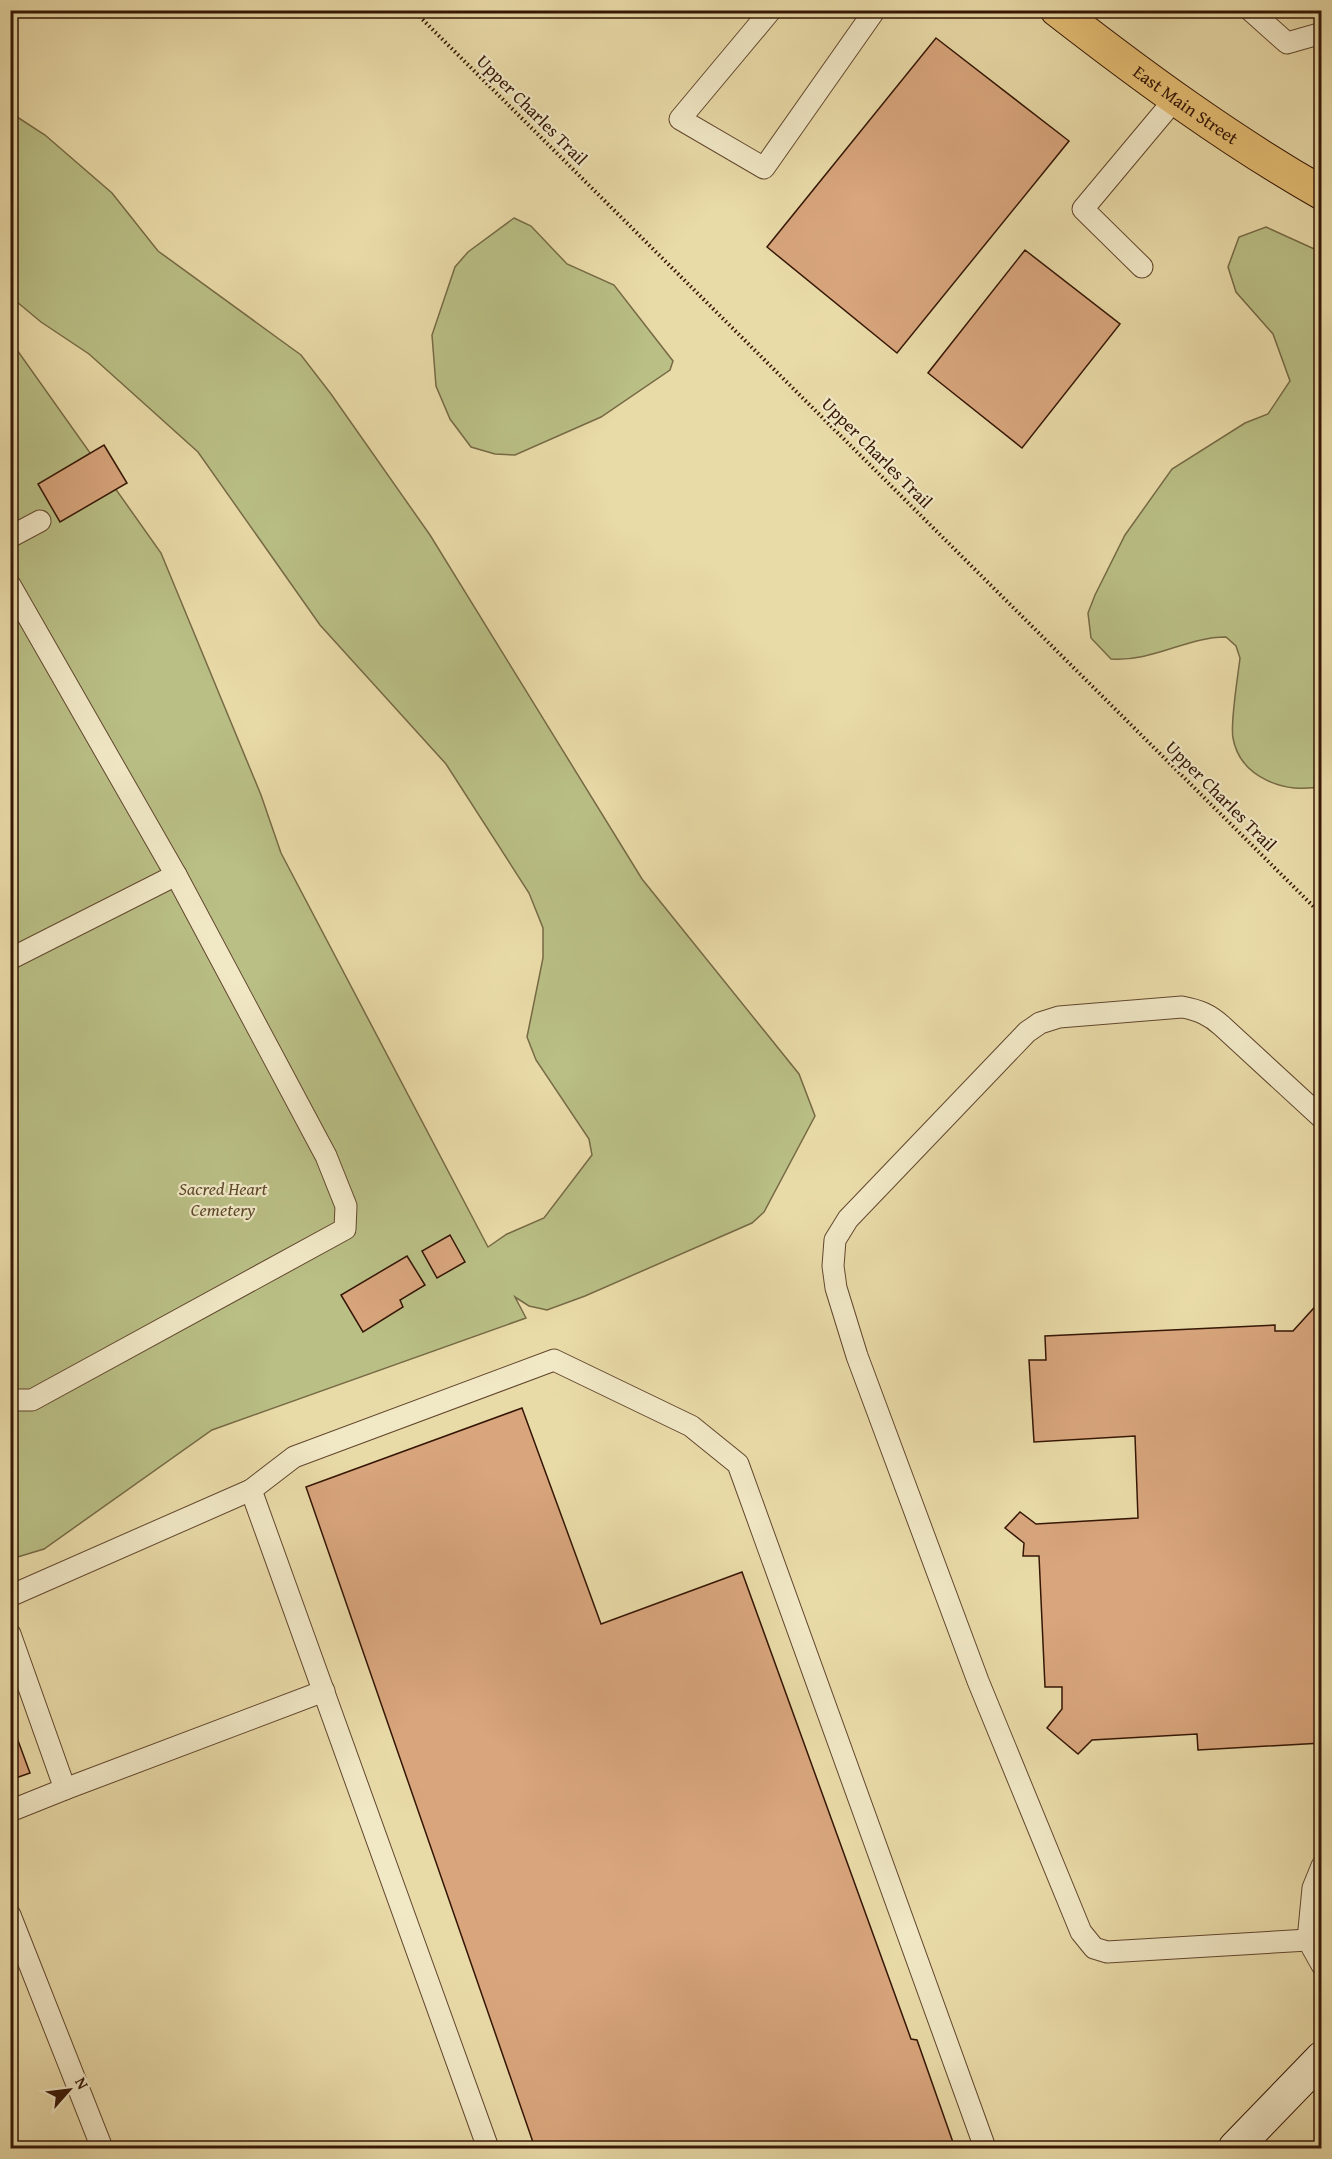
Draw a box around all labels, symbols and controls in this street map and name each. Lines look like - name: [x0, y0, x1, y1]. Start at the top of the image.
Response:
- street label: Upper Charles Trail: [471, 48, 594, 171]
- street label: East Main Street: [1128, 58, 1244, 151]
- street label: Upper Charles Trail: [816, 391, 939, 514]
- street label: Upper Charles Trail: [1160, 734, 1283, 857]
- park label: Sacred Heart Cemetery: [179, 1175, 268, 1223]
- north arrow: [39, 2060, 99, 2120]
- text: N: [69, 2073, 95, 2094]

